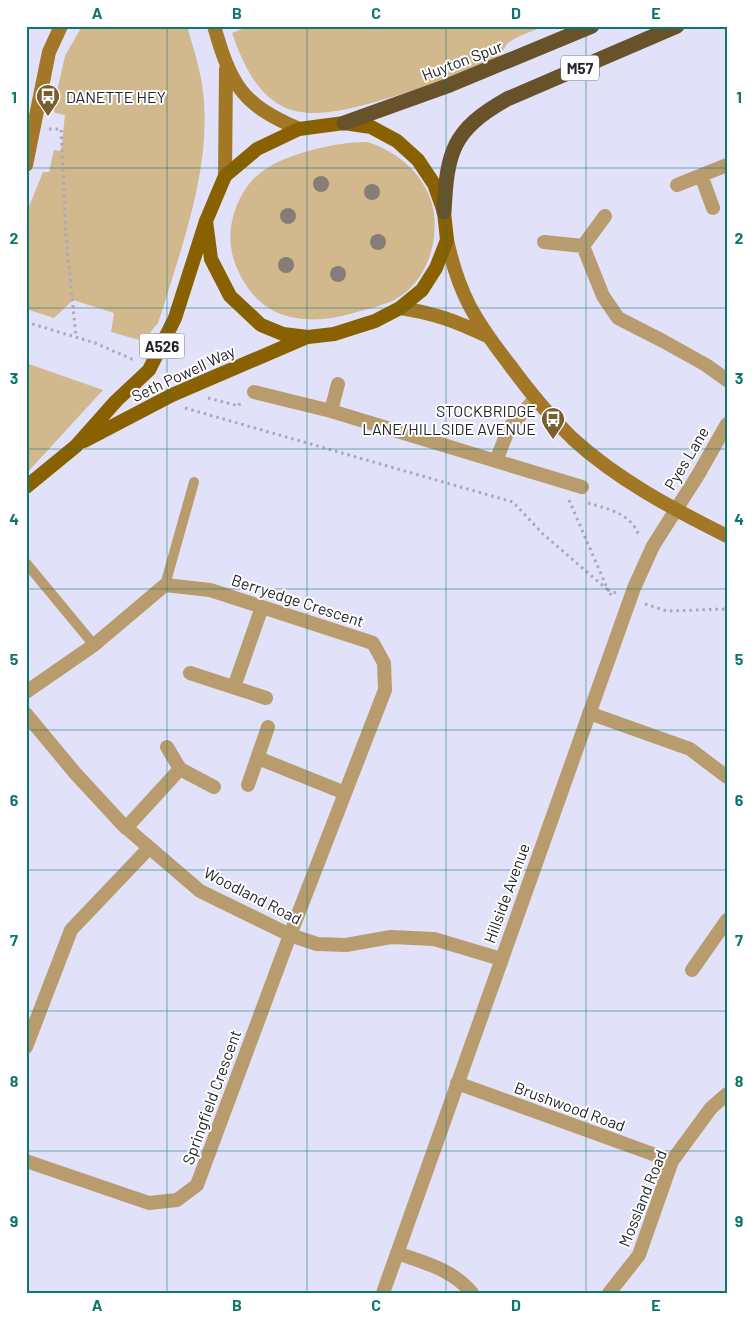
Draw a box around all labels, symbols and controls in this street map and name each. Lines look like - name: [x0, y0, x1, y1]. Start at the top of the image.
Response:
- text: A: [92, 3, 103, 22]
- text: B: [232, 3, 242, 22]
- text: C: [371, 3, 381, 22]
- text: D: [511, 3, 521, 22]
- text: E: [651, 3, 661, 22]
- street label: Huyton Spur: [419, 36, 505, 84]
- road number: M57: [561, 56, 599, 80]
- bus stop icon: DANETTE HEY: [35, 83, 61, 117]
- text: 1: [11, 87, 17, 106]
- place label: DANETTE HEY: [66, 87, 166, 106]
- text: 1: [736, 87, 742, 106]
- text: 2: [10, 228, 19, 247]
- text: 2: [735, 228, 744, 247]
- road number: A526: [140, 334, 184, 358]
- street label: Seth Powell Way: [128, 340, 238, 405]
- text: 3: [10, 368, 18, 387]
- text: 3: [735, 368, 743, 387]
- place label: STOCKBRIDGE LANE/HILLSIDE AVENUE: [362, 401, 536, 438]
- bus stop icon: STOCKBRIDGE LANE/HILLSIDE AVENUE: [540, 406, 566, 440]
- street label: Pyes Lane: [660, 423, 712, 493]
- text: 4: [9, 509, 19, 528]
- text: 4: [734, 509, 744, 528]
- street label: Berryedge Crescent: [229, 570, 367, 630]
- text: 5: [10, 649, 19, 668]
- text: 5: [735, 649, 744, 668]
- text: 6: [10, 790, 19, 809]
- text: 6: [735, 790, 744, 809]
- street label: Hillside Avenue: [479, 840, 533, 946]
- street label: Woodland Road: [201, 862, 305, 928]
- text: 7: [10, 930, 18, 949]
- text: 7: [735, 930, 743, 949]
- street label: Springfield Crescent: [178, 1027, 244, 1167]
- text: 8: [10, 1071, 19, 1090]
- text: 8: [735, 1071, 744, 1090]
- street label: Brushwood Road: [512, 1077, 628, 1135]
- street label: Mossland Road: [614, 1147, 670, 1249]
- text: 9: [10, 1211, 18, 1230]
- text: 9: [735, 1211, 743, 1230]
- text: A: [92, 1295, 103, 1314]
- text: B: [232, 1295, 242, 1314]
- text: C: [371, 1295, 381, 1314]
- text: D: [511, 1295, 521, 1314]
- text: E: [651, 1295, 661, 1314]

